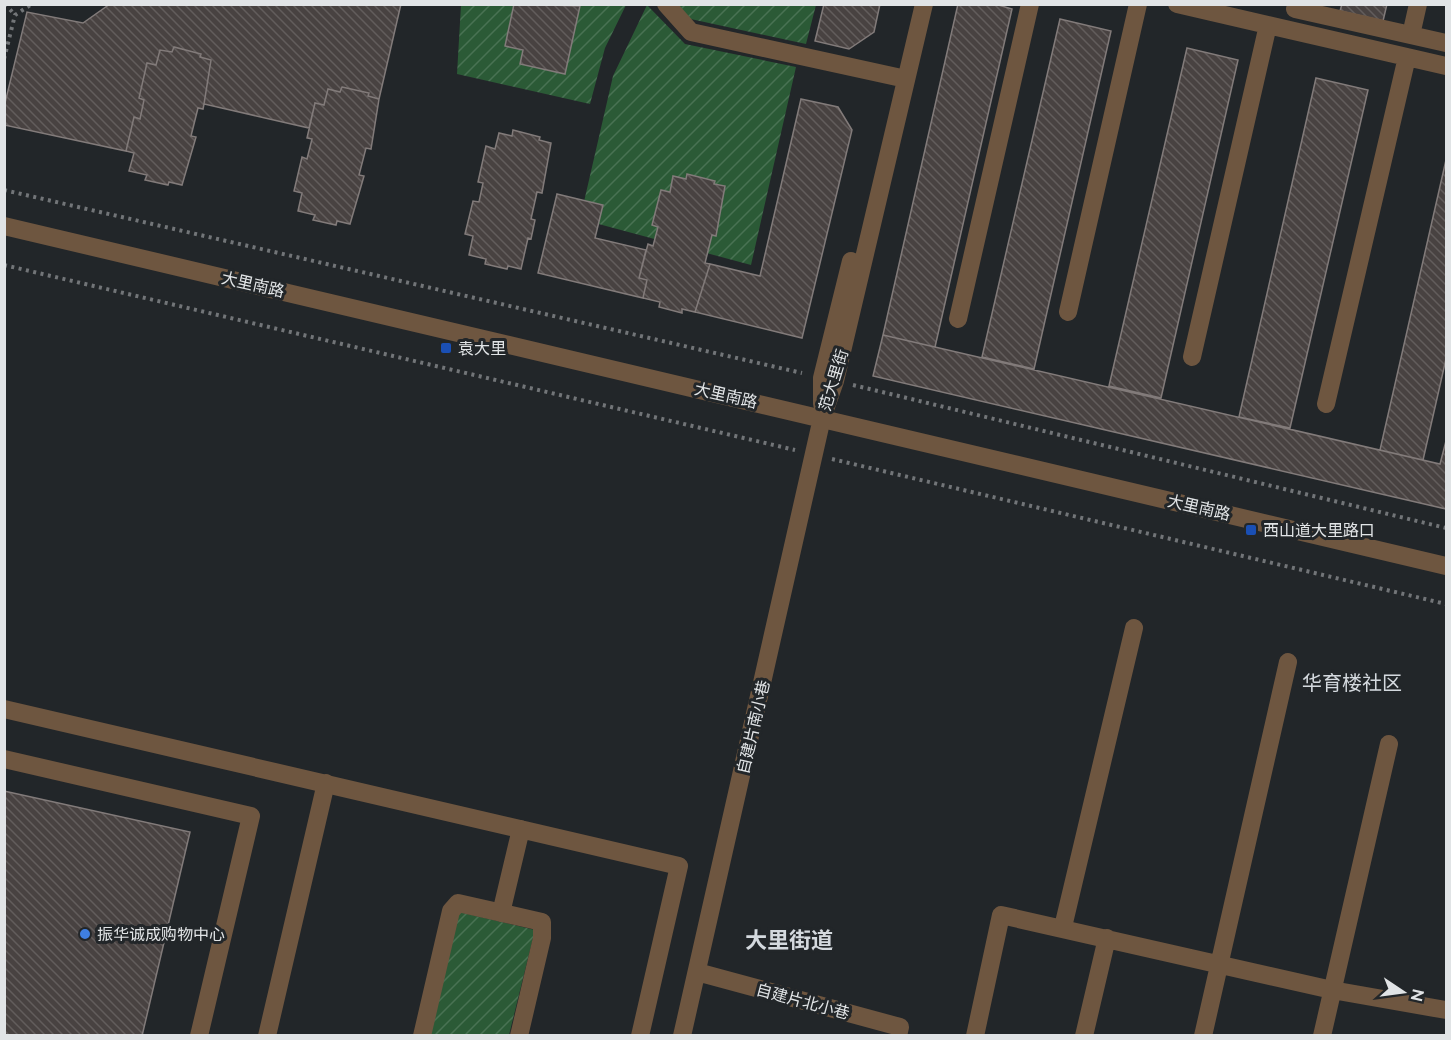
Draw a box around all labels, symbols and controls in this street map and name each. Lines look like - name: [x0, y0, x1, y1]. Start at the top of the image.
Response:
- street label: 大里南路: [220, 268, 286, 301]
- place label: 袁大里: [458, 339, 506, 358]
- marker: 袁大里: [439, 341, 453, 355]
- street label: 范大里街: [815, 347, 852, 414]
- street label: 大里南路: [693, 379, 759, 412]
- street label: 大里南路: [1166, 491, 1232, 524]
- place label: 西山道大里路口: [1263, 521, 1375, 540]
- marker: 西山道大里路口: [1244, 523, 1258, 537]
- district label: 华育楼社区: [1302, 671, 1402, 695]
- street label: 自建片南小巷: [733, 678, 774, 776]
- place label: 振华诚成购物中心: [97, 925, 225, 944]
- marker: 振华诚成购物中心: [78, 927, 92, 941]
- district label: 大里街道: [745, 927, 833, 953]
- north arrow: [1373, 962, 1433, 1022]
- street label: 自建片北小巷: [754, 980, 852, 1023]
- text: N: [1406, 987, 1428, 1003]

